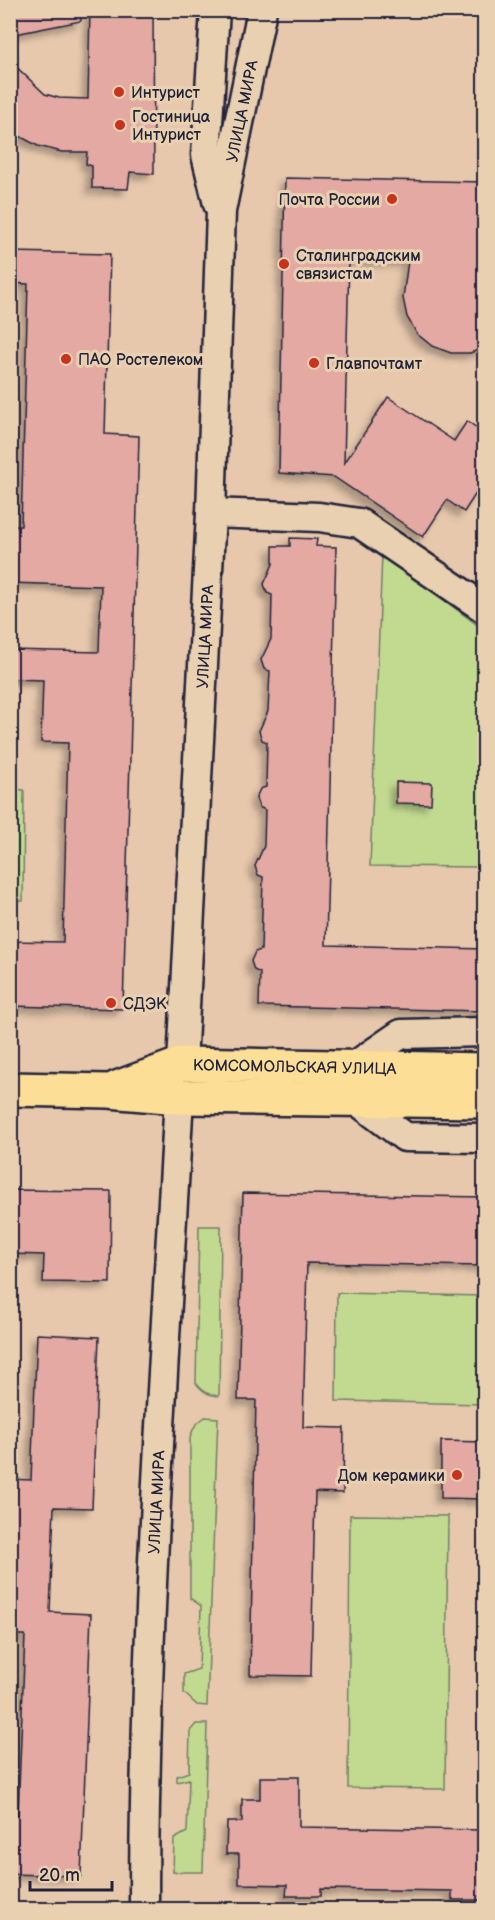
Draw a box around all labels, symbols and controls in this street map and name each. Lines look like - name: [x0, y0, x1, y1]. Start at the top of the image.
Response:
- street label: УЛИЦА МИРА: [223, 58, 263, 164]
- place label: Интурист: [131, 84, 201, 103]
- marker: Интурист: [112, 85, 126, 99]
- place label: Гостиница Интурист: [132, 108, 211, 145]
- marker: Гостиница Интурист: [113, 118, 127, 132]
- place label: Почта России: [278, 191, 380, 210]
- marker: Почта России: [385, 192, 399, 206]
- place label: Сталинградским связистам: [296, 247, 421, 284]
- marker: Сталинградским связистам: [277, 257, 291, 271]
- place label: ПАО Ростелеком: [78, 351, 203, 370]
- marker: ПАО Ростелеком: [59, 352, 73, 366]
- place label: Главпочтамт: [326, 355, 423, 374]
- marker: Главпочтамт: [307, 356, 321, 370]
- street label: УЛИЦА МИРА: [194, 584, 218, 689]
- place label: СДЭК: [123, 995, 167, 1014]
- marker: СДЭК: [104, 996, 118, 1010]
- street label: КОМСОМОЛЬСКАЯ УЛИЦА: [193, 1056, 397, 1079]
- street label: УЛИЦА МИРА: [145, 1450, 170, 1555]
- place label: Дом керамики: [338, 1467, 445, 1486]
- marker: Дом керамики: [450, 1468, 464, 1482]
- scale bar: [30, 1854, 112, 1892]
- text: 20 m: [39, 1865, 80, 1886]

